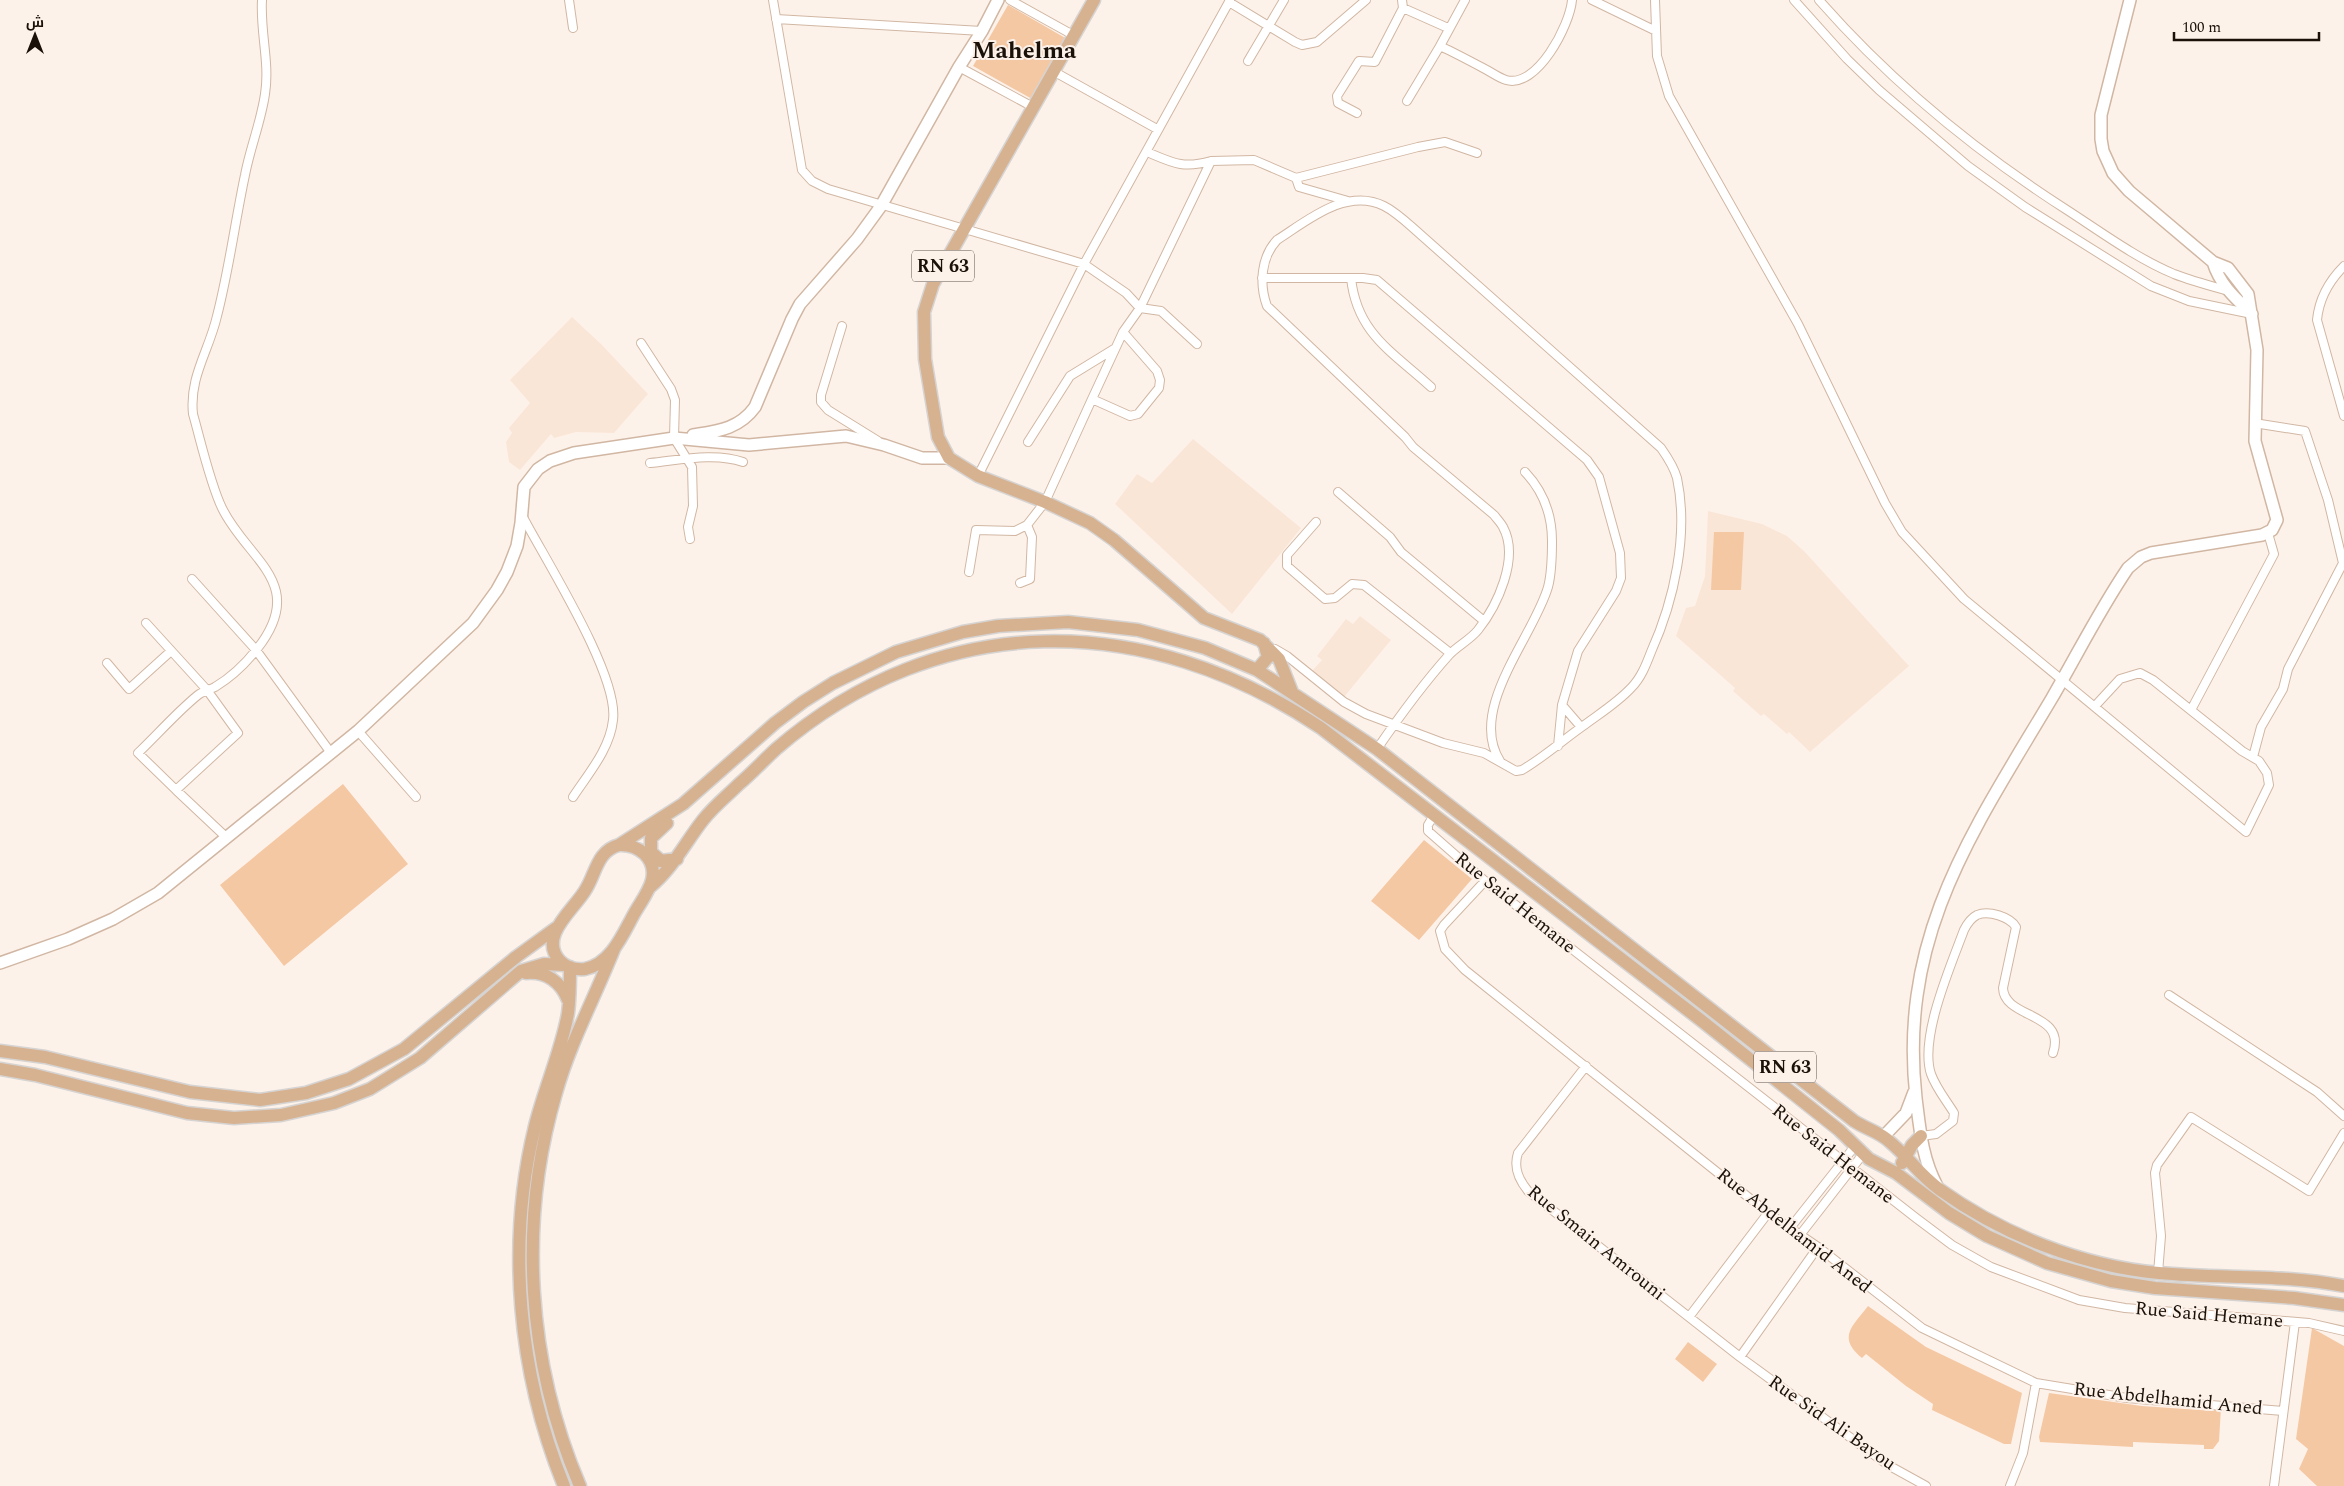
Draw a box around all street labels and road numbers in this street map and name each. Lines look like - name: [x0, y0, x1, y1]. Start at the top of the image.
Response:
- road number: RN 63: [912, 250, 974, 282]
- street label: Rue Said Hemane: [1448, 845, 1582, 961]
- road number: RN 63: [1754, 1052, 1816, 1082]
- street label: Rue Said Hemane: [1766, 1097, 1900, 1211]
- street label: Rue Abdelhamid Aned: [1710, 1161, 1878, 1301]
- street label: Rue Smain Amrouni: [1521, 1178, 1671, 1308]
- street label: Rue Said Hemane: [2134, 1294, 2284, 1336]
- street label: Rue Sid Ali Bayou: [1762, 1368, 1902, 1478]
- street label: Rue Abdelhamid Aned: [2072, 1375, 2264, 1423]

